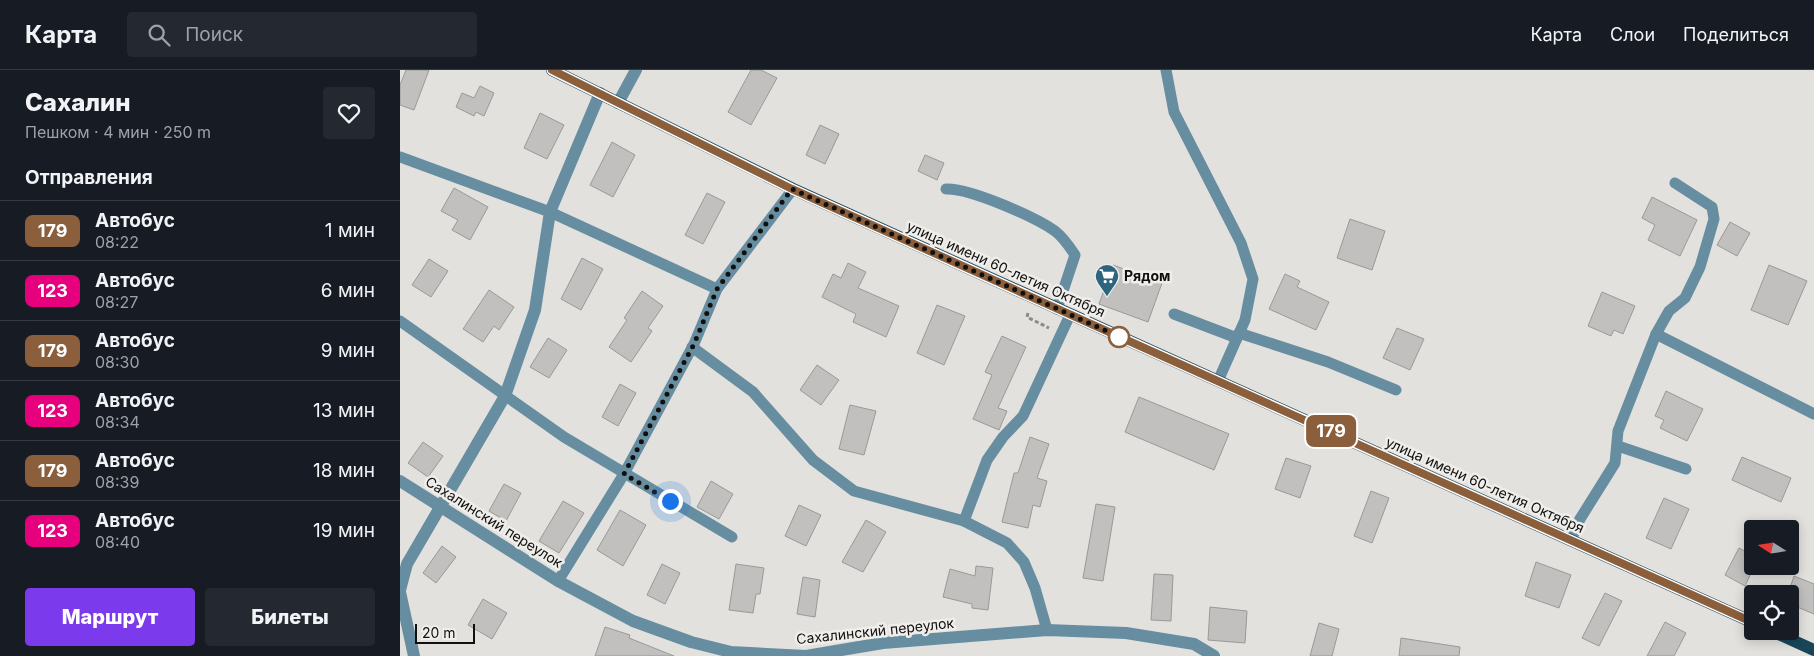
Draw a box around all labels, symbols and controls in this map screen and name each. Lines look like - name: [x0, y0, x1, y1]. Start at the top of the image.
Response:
- search box: [127, 12, 477, 57]
- text: Карта: [25, 20, 97, 49]
- icon: search: [145, 21, 173, 49]
- text: Поиск: [185, 23, 243, 46]
- text: Карта: [1530, 24, 1582, 45]
- text: Слои: [1610, 24, 1655, 45]
- text: Поделиться: [1683, 24, 1789, 45]
- button: heart: [323, 87, 375, 139]
- text: Сахалин: [25, 88, 131, 117]
- text: Пешком · 4 мин · 250 m: [25, 122, 211, 142]
- text: Отправления: [25, 166, 153, 189]
- text: Автобус: [95, 209, 175, 232]
- street label: улица имени 60-летия Октября: [904, 217, 1108, 320]
- text: 1 мин: [325, 219, 375, 242]
- text: 179: [38, 220, 67, 241]
- text: 08:22: [95, 232, 139, 252]
- supermarket icon: Рядом: [1094, 263, 1120, 297]
- place label: Рядом: [1124, 267, 1170, 284]
- text: Автобус: [95, 269, 175, 292]
- text: 6 мин: [321, 279, 375, 302]
- text: 123: [37, 280, 68, 301]
- text: 08:27: [95, 292, 138, 312]
- unlabelled marker: [1108, 326, 1130, 348]
- text: Автобус: [95, 329, 175, 352]
- text: 9 мин: [321, 339, 375, 362]
- text: 179: [38, 340, 67, 361]
- text: 08:30: [95, 352, 140, 372]
- text: Автобус: [95, 389, 175, 412]
- text: 13 мин: [313, 399, 375, 422]
- text: 123: [37, 400, 68, 421]
- text: 08:34: [95, 412, 140, 432]
- line badge: 179: [1302, 415, 1360, 447]
- text: 179: [1316, 420, 1346, 441]
- street label: улица имени 60-летия Октября: [1383, 433, 1587, 536]
- text: Автобус: [95, 449, 175, 472]
- text: 18 мин: [313, 459, 375, 482]
- text: 179: [38, 460, 67, 481]
- text: 08:39: [95, 472, 139, 492]
- street label: Сахалинский переулок: [423, 472, 566, 571]
- your location: [658, 489, 683, 514]
- text: Автобус: [95, 509, 175, 532]
- text: 19 мин: [313, 519, 375, 542]
- text: 123: [37, 520, 68, 541]
- north arrow: [1744, 520, 1799, 575]
- map controls: [1744, 520, 1799, 640]
- text: 08:40: [95, 532, 140, 552]
- button: locate: [1744, 585, 1799, 640]
- button: Маршрут: [25, 588, 195, 646]
- button: Билеты: [205, 588, 375, 646]
- street label: Сахалинский переулок: [795, 614, 955, 647]
- scale bar: [415, 621, 475, 644]
- text: 20 m: [422, 624, 456, 641]

